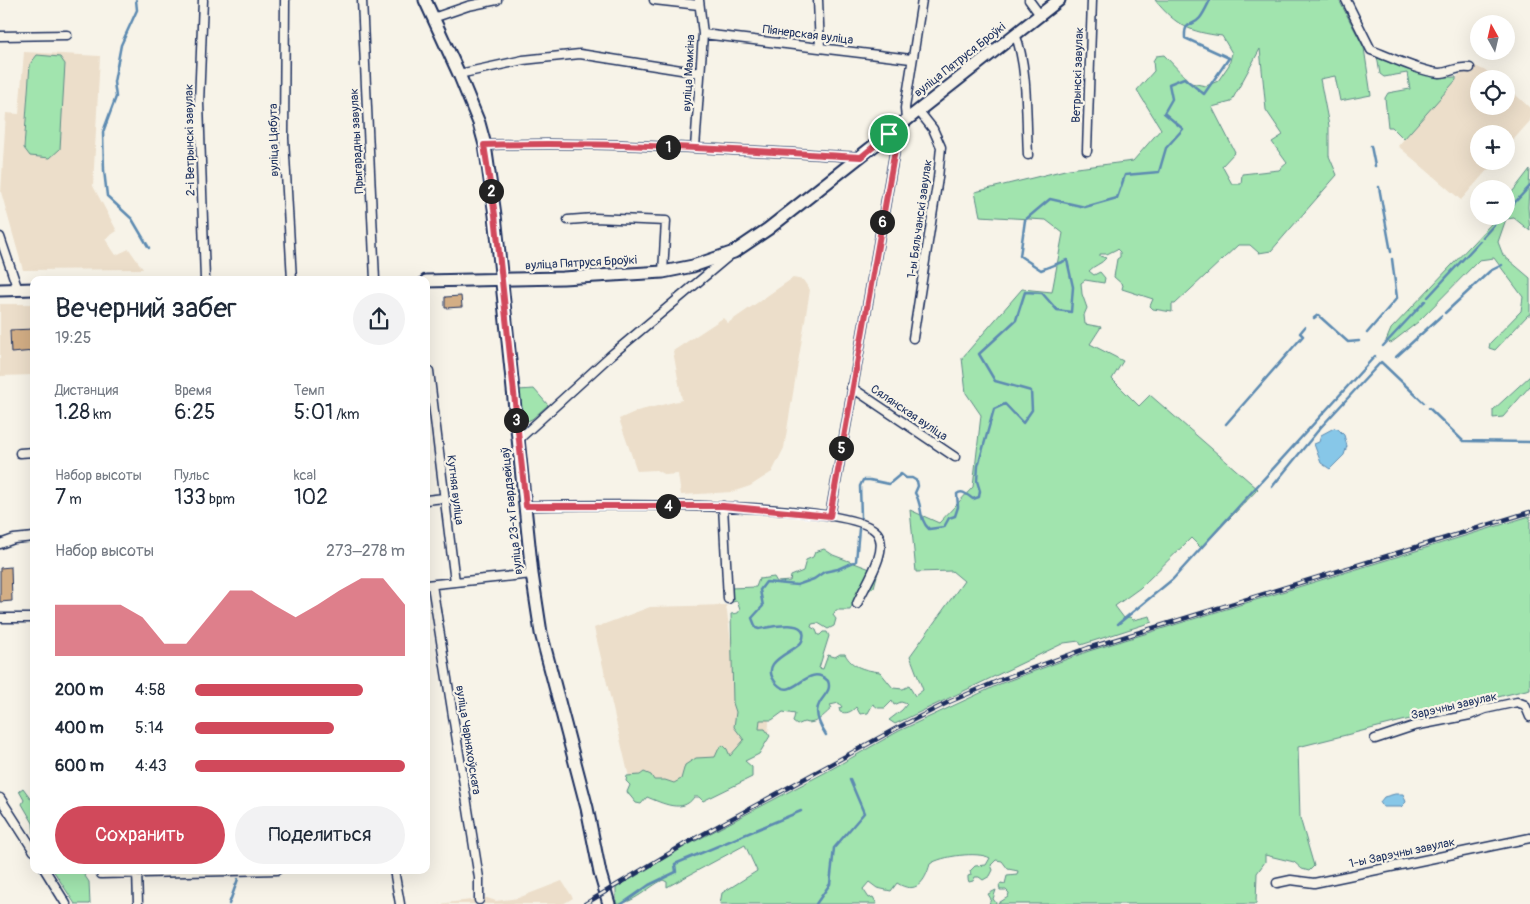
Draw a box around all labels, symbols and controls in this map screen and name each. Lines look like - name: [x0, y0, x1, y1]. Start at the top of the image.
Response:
- north arrow: [1470, 15, 1515, 60]
- map controls: [1470, 15, 1515, 225]
- street label: вуліца Пятруся Броўкі: [911, 20, 1009, 100]
- street label: Піянерская вуліца: [762, 22, 855, 48]
- street label: Ветрынскі завулак: [1069, 27, 1087, 123]
- street label: вуліца Мамкіна: [679, 34, 699, 112]
- button: locate: [1470, 70, 1515, 115]
- street label: 2-і Ветрынскі завулак: [182, 84, 198, 196]
- street label: Прыгарадны завулак: [347, 88, 367, 194]
- street label: вуліца Цябута: [266, 103, 282, 177]
- pin: [868, 113, 910, 155]
- icon: arrive: [875, 120, 903, 148]
- button: +: [1470, 125, 1515, 170]
- pin: 1: [656, 134, 680, 160]
- text: 1: [666, 139, 671, 156]
- street label: 1-ы Бяльчанскі завулак: [904, 159, 936, 279]
- pin: 2: [478, 178, 504, 204]
- button: −: [1470, 180, 1515, 225]
- text: 2: [488, 183, 495, 200]
- pin: 6: [870, 210, 894, 234]
- text: 6: [878, 214, 887, 231]
- street label: вуліца Пятруся Броўкі: [525, 253, 637, 273]
- text: Вечерний забег: [55, 291, 237, 326]
- button: share: [353, 293, 405, 345]
- text: 19:25: [55, 328, 91, 348]
- text: Дистанция: [55, 382, 119, 399]
- text: Время: [174, 382, 212, 399]
- text: Темп: [294, 382, 325, 399]
- street label: Сялянская вуліца: [868, 382, 951, 445]
- text: 1.28: [55, 399, 90, 426]
- text: 6:25: [174, 399, 215, 426]
- text: 5:01: [294, 399, 333, 426]
- text: km: [90, 406, 111, 423]
- text: /km: [333, 406, 360, 423]
- pin: 3: [504, 408, 528, 432]
- text: 3: [513, 412, 520, 429]
- pin: 5: [828, 436, 854, 460]
- text: 5: [838, 440, 845, 457]
- street label: вуліца 23-х Гвардзейцаў: [498, 447, 526, 575]
- street label: Кутняя вуліца: [443, 454, 467, 526]
- text: Набор высоты: [55, 467, 142, 484]
- text: Пульс: [174, 467, 210, 484]
- text: kcal: [294, 467, 316, 484]
- text: 7: [55, 484, 66, 511]
- text: 133: [174, 484, 206, 511]
- text: 102: [294, 484, 328, 511]
- text: m: [66, 491, 82, 508]
- text: bpm: [206, 491, 235, 508]
- pin: 4: [656, 494, 680, 518]
- text: 4: [664, 498, 673, 515]
- text: Набор высоты: [55, 541, 154, 561]
- text: 273–278 m: [326, 541, 405, 561]
- text: 200 m: [55, 680, 103, 700]
- text: 4:58: [135, 680, 165, 700]
- street label: вуліца Чарняхоўскага: [452, 684, 484, 796]
- street label: Зарэчны завулак: [1410, 689, 1498, 723]
- text: 400 m: [55, 718, 104, 738]
- text: 5:14: [135, 718, 163, 738]
- text: 600 m: [55, 756, 104, 776]
- text: 4:43: [135, 756, 167, 776]
- button: Сохранить: [55, 806, 225, 864]
- button: Поделиться: [235, 806, 405, 864]
- street label: 1-ы Зарэчны завулак: [1348, 834, 1456, 872]

